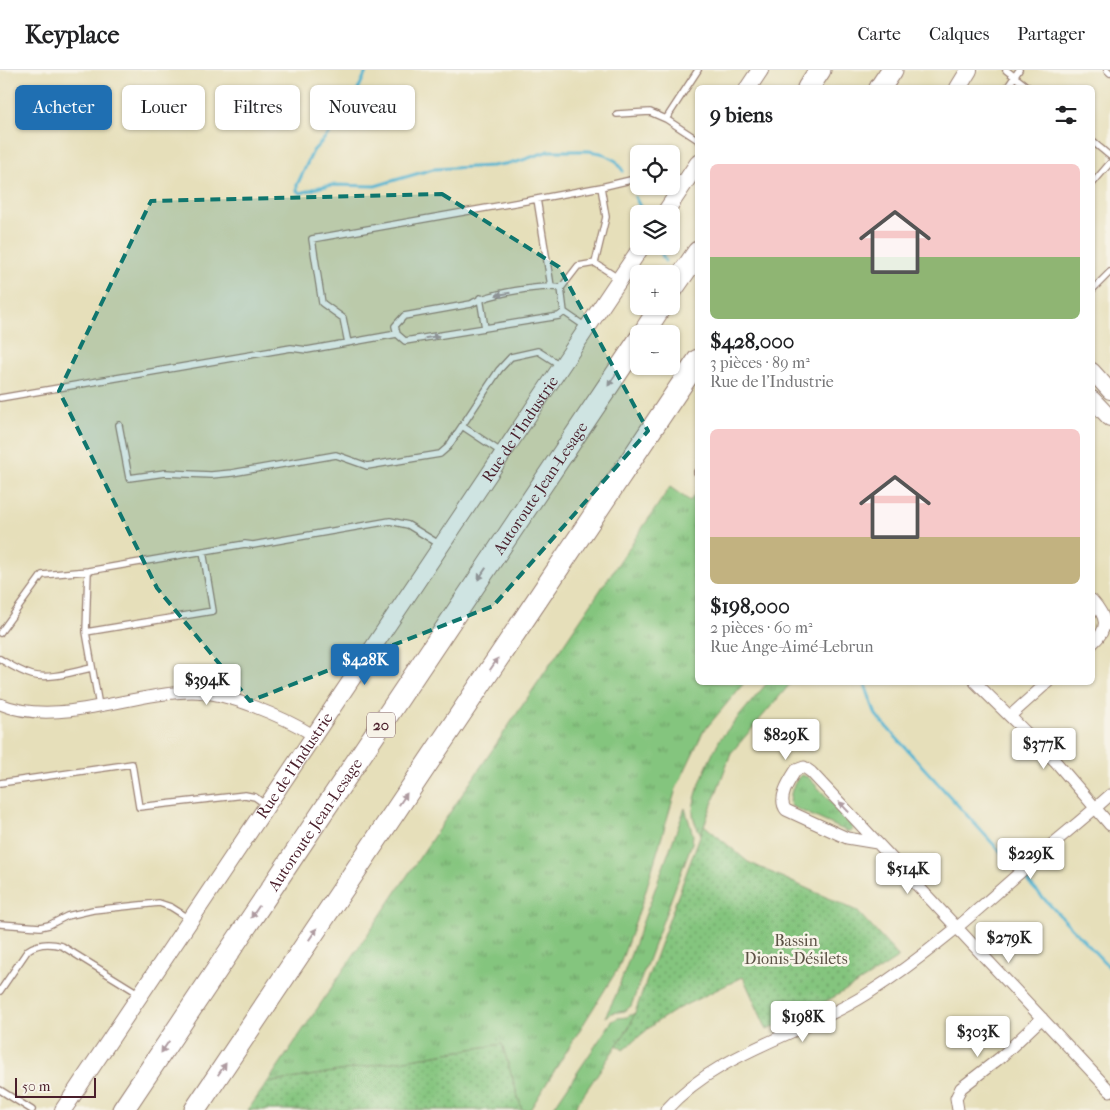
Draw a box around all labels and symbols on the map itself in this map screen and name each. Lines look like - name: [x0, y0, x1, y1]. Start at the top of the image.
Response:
- one-way arrow: [495, 291, 511, 299]
- one-way arrow: [424, 332, 440, 340]
- street label: Rue de l'Industrie: [478, 372, 562, 486]
- one-way arrow: [607, 374, 616, 387]
- street label: Autoroute Jean-Lesage: [489, 418, 592, 559]
- one-way arrow: [477, 567, 487, 580]
- pin: $428K: [330, 644, 400, 686]
- one-way arrow: [489, 658, 499, 671]
- pin: $394K: [172, 664, 242, 706]
- street label: Rue de l'Industrie: [252, 709, 337, 822]
- road number: 20: [367, 712, 395, 738]
- pin: $829K: [751, 718, 821, 761]
- pin: $377K: [1009, 728, 1079, 770]
- street label: Autoroute Jean-Lesage: [263, 755, 366, 895]
- one-way arrow: [398, 793, 408, 806]
- one-way arrow: [838, 801, 850, 813]
- pin: $229K: [996, 838, 1066, 880]
- pin: $514K: [873, 852, 943, 895]
- one-way arrow: [251, 905, 260, 919]
- pin: $279K: [974, 922, 1044, 964]
- one-way arrow: [308, 928, 318, 941]
- park label: Bassin Dionis-Désilets: [744, 931, 848, 968]
- pin: $198K: [768, 1000, 838, 1043]
- pin: $303K: [943, 1016, 1013, 1058]
- one-way arrow: [160, 1040, 170, 1054]
- one-way arrow: [218, 1063, 227, 1076]
- scale bar: [15, 1075, 96, 1098]

